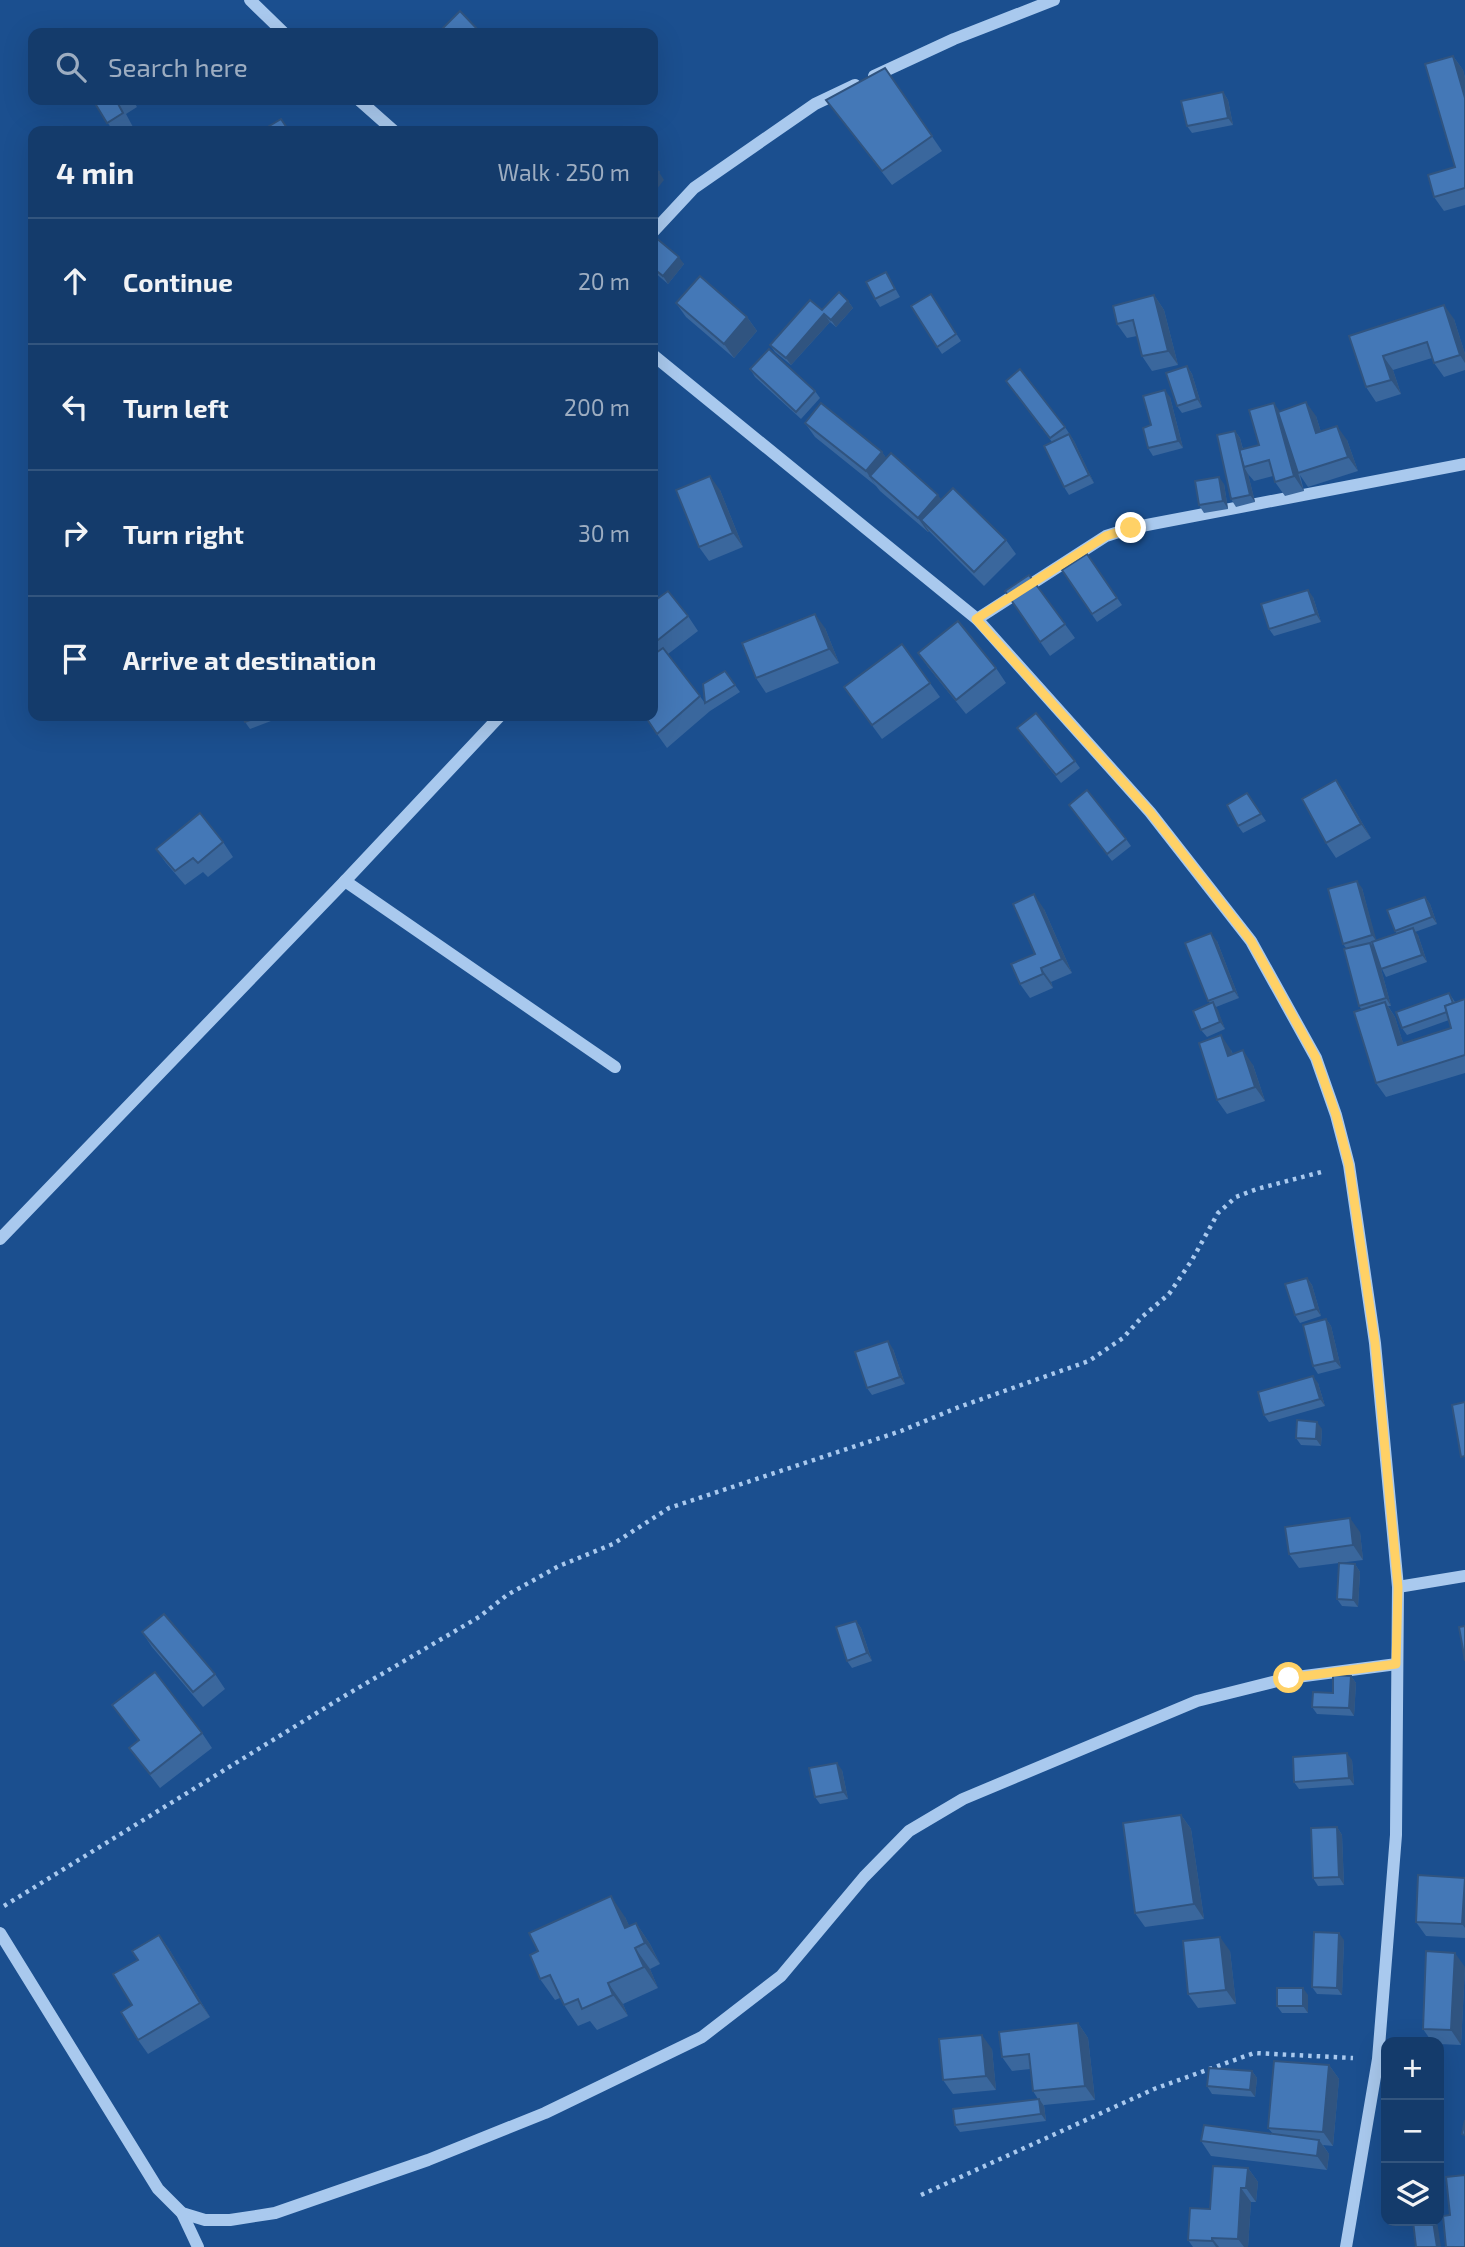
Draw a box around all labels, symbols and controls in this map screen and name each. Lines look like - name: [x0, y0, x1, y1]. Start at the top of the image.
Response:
- search box: [28, 28, 658, 105]
- icon: search: [52, 48, 90, 86]
- text: Search here: [108, 51, 248, 82]
- text: 4 min: [56, 154, 134, 190]
- text: Walk · 250 m: [497, 158, 630, 186]
- icon: ahead: [56, 262, 94, 300]
- text: Continue: [123, 266, 233, 297]
- text: 20 m: [578, 267, 630, 295]
- icon: left: [56, 388, 94, 426]
- text: Turn left: [123, 392, 229, 423]
- text: 200 m: [564, 393, 630, 421]
- route end: [1115, 512, 1146, 543]
- icon: right: [56, 514, 94, 552]
- text: Turn right: [123, 518, 244, 549]
- text: 30 m: [578, 519, 630, 547]
- icon: arrive: [56, 640, 94, 678]
- text: Arrive at destination: [123, 644, 376, 675]
- route start: [1273, 1662, 1304, 1693]
- map controls: [1381, 2037, 1444, 2226]
- button: +: [1381, 2037, 1444, 2100]
- button: −: [1381, 2100, 1444, 2163]
- button: layers: [1381, 2163, 1444, 2226]

